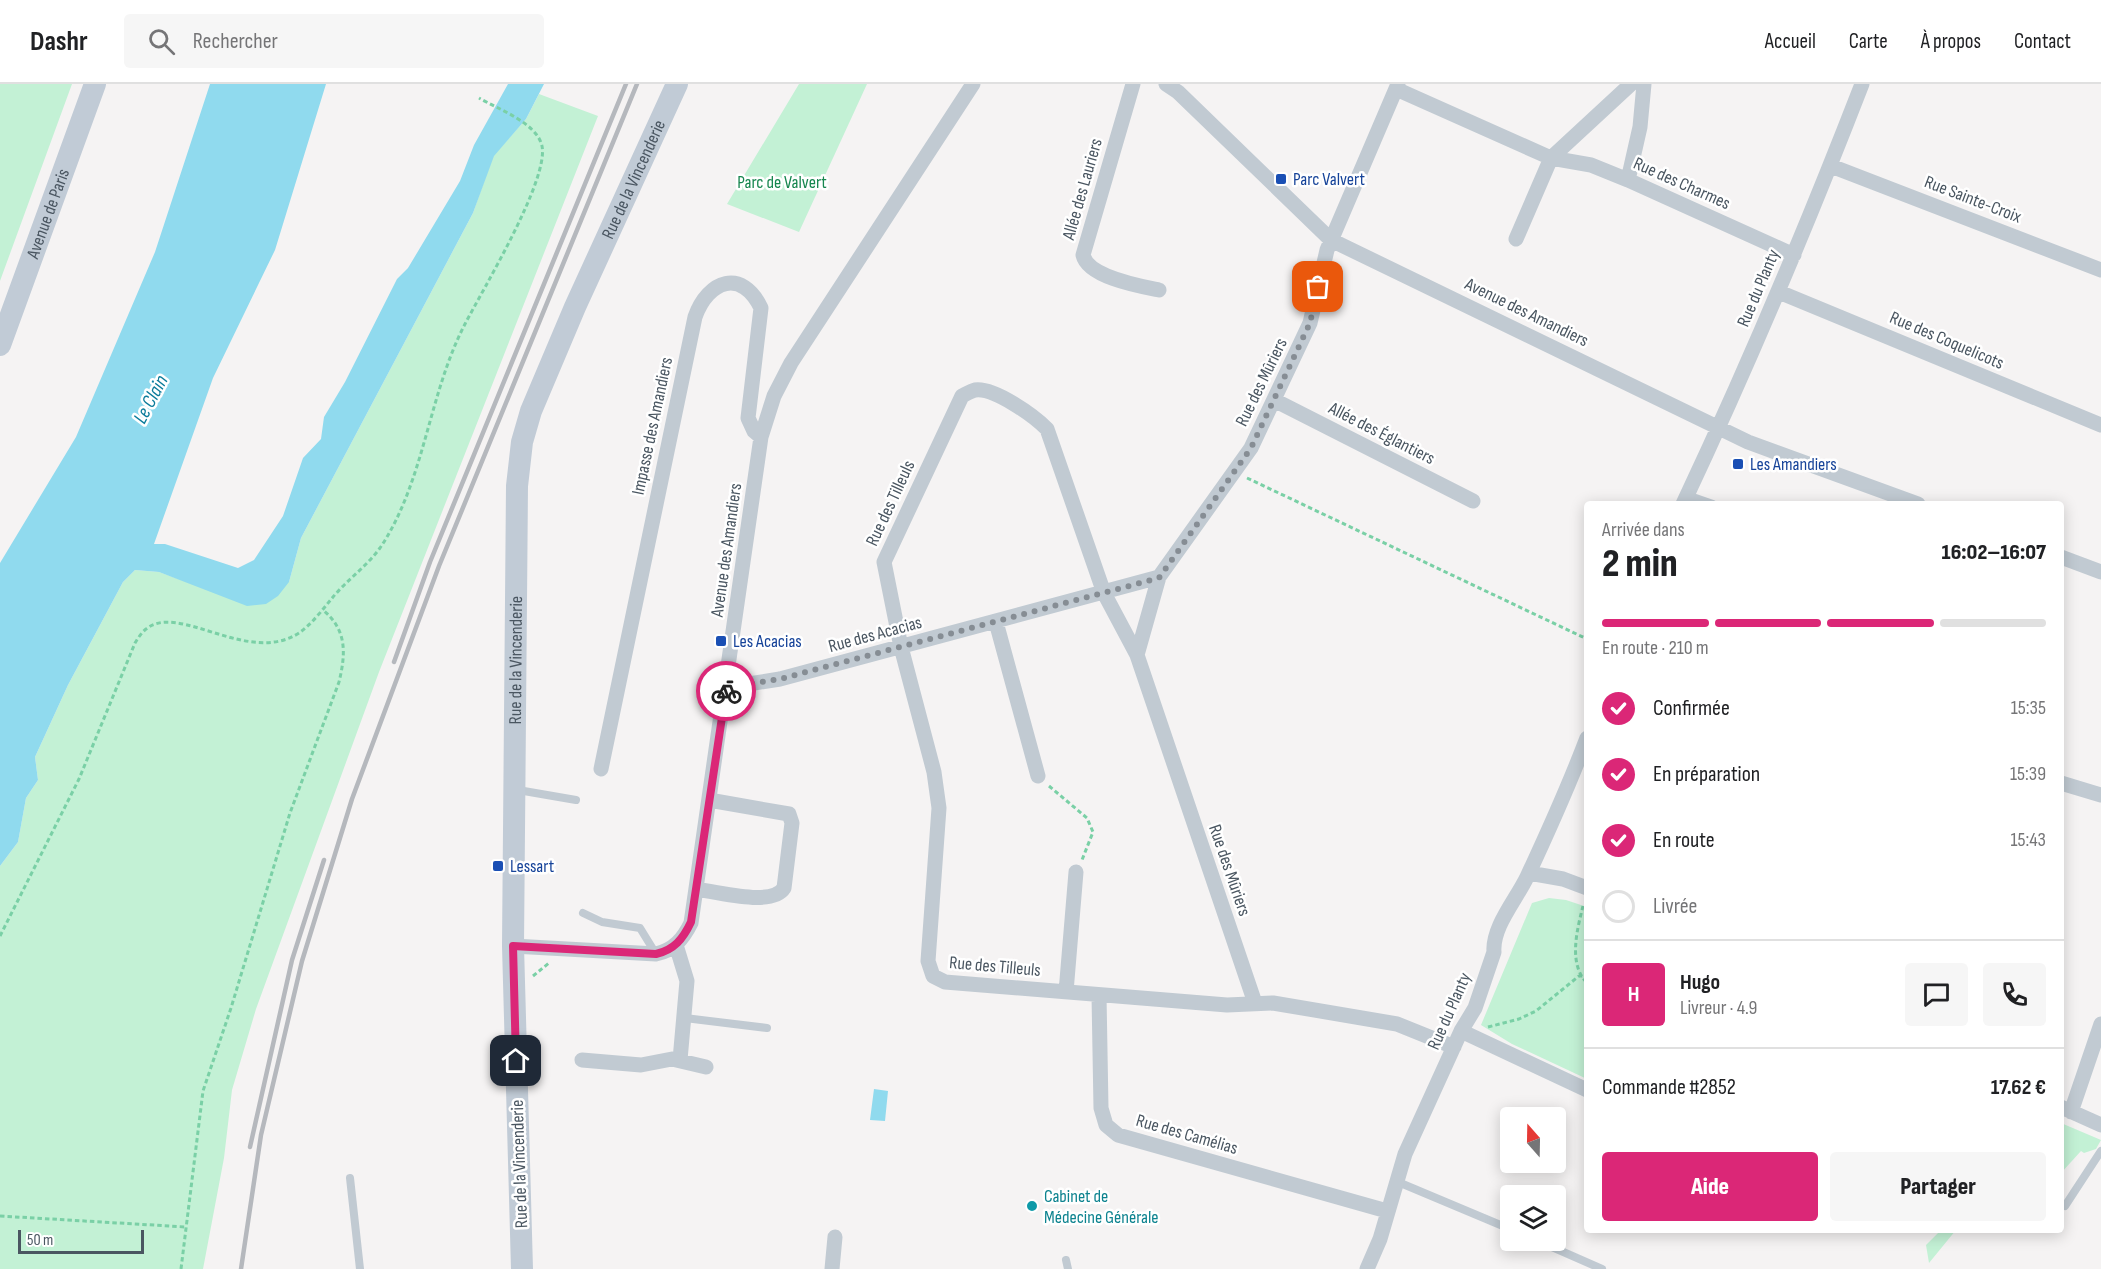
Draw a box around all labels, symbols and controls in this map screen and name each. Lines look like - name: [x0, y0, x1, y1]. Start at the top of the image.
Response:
- search box: [124, 14, 544, 68]
- text: Dashr: [30, 25, 88, 58]
- icon: search: [145, 25, 178, 58]
- text: Rechercher: [193, 28, 278, 55]
- text: Accueil: [1765, 29, 1816, 54]
- text: Carte: [1849, 29, 1888, 54]
- text: À propos: [1921, 29, 1981, 54]
- text: Contact: [2014, 29, 2071, 54]
- street label: Rue de la Vincenderie: [598, 117, 670, 242]
- street label: Allée des Lauriers: [1058, 136, 1107, 243]
- street label: Rue des Charmes: [1630, 153, 1733, 214]
- street label: Avenue de Paris: [22, 166, 74, 262]
- place label: Parc Valvert: [1293, 169, 1365, 190]
- street label: Rue Sainte-Croix: [1921, 171, 2024, 228]
- park label: Parc de Valvert: [737, 172, 827, 193]
- marker: Parc Valvert: [1274, 172, 1288, 186]
- street label: Rue du Planty: [1733, 246, 1784, 330]
- pin: [1292, 261, 1343, 312]
- icon: bag: [1301, 270, 1334, 303]
- street label: Avenue des Amandiers: [1461, 273, 1592, 351]
- street label: Rue des Coquelicots: [1887, 307, 2007, 374]
- street label: Rue des Mûriers: [1231, 335, 1292, 430]
- street label: Impasse des Amandiers: [628, 355, 677, 497]
- water label: Le Clain: [128, 371, 174, 428]
- street label: Allée des Églantiers: [1324, 397, 1438, 469]
- place label: Les Amandiers: [1750, 454, 1837, 475]
- street label: Rue des Tilleuls: [862, 457, 919, 549]
- marker: Les Amandiers: [1731, 457, 1745, 471]
- street label: Avenue des Amandiers: [707, 482, 746, 619]
- text: Arrivée dans: [1602, 518, 1685, 542]
- text: 16:02–16:07: [1942, 539, 2046, 566]
- text: 2 min: [1602, 541, 1678, 588]
- street label: Rue de la Vincenderie: [505, 596, 527, 725]
- street label: Rue des Acacias: [826, 612, 924, 657]
- place label: Les Acacias: [733, 631, 802, 652]
- marker: Les Acacias: [714, 634, 728, 648]
- text: En route · 210 m: [1602, 636, 1709, 660]
- courier: [696, 661, 756, 721]
- icon: bike: [710, 675, 743, 708]
- icon: check: [1602, 692, 1635, 725]
- text: Confirmée: [1653, 695, 1730, 722]
- text: 15:35: [2011, 696, 2046, 720]
- icon: check: [1602, 758, 1635, 791]
- text: En préparation: [1653, 761, 1760, 788]
- text: 15:39: [2010, 762, 2046, 786]
- street label: Rue des Mûriers: [1204, 822, 1255, 919]
- icon: check: [1602, 824, 1635, 857]
- text: En route: [1653, 827, 1715, 854]
- text: 15:43: [2010, 828, 2046, 852]
- place label: Lessart: [510, 856, 555, 877]
- marker: Lessart: [491, 859, 505, 873]
- text: Livrée: [1653, 893, 1697, 920]
- street label: Rue des Tilleuls: [948, 952, 1042, 981]
- button: chat: [1905, 963, 1968, 1026]
- button: phone: [1983, 963, 2046, 1026]
- street label: Rue du Planty: [1423, 969, 1476, 1053]
- text: Hugo: [1680, 969, 1720, 996]
- text: H: [1628, 981, 1639, 1008]
- text: Livreur · 4.9: [1680, 996, 1757, 1020]
- pin: [490, 1035, 541, 1086]
- icon: home: [499, 1044, 532, 1077]
- text: Commande #2852: [1602, 1074, 1736, 1101]
- text: 17.62 €: [1991, 1074, 2046, 1101]
- street label: Rue de la Vincenderie: [507, 1099, 532, 1229]
- north arrow: [1500, 1107, 1566, 1173]
- map controls: [1500, 1107, 1566, 1251]
- street label: Rue des Camélias: [1134, 1110, 1240, 1159]
- button: Aide: [1602, 1152, 1818, 1221]
- button: Partager: [1830, 1152, 2046, 1221]
- button: layers: [1500, 1185, 1566, 1251]
- place label: Cabinet de Médecine Générale: [1044, 1186, 1159, 1228]
- marker: Cabinet de Médecine Générale: [1025, 1199, 1039, 1213]
- scale bar: [18, 1227, 144, 1254]
- text: 50 m: [27, 1231, 53, 1250]

